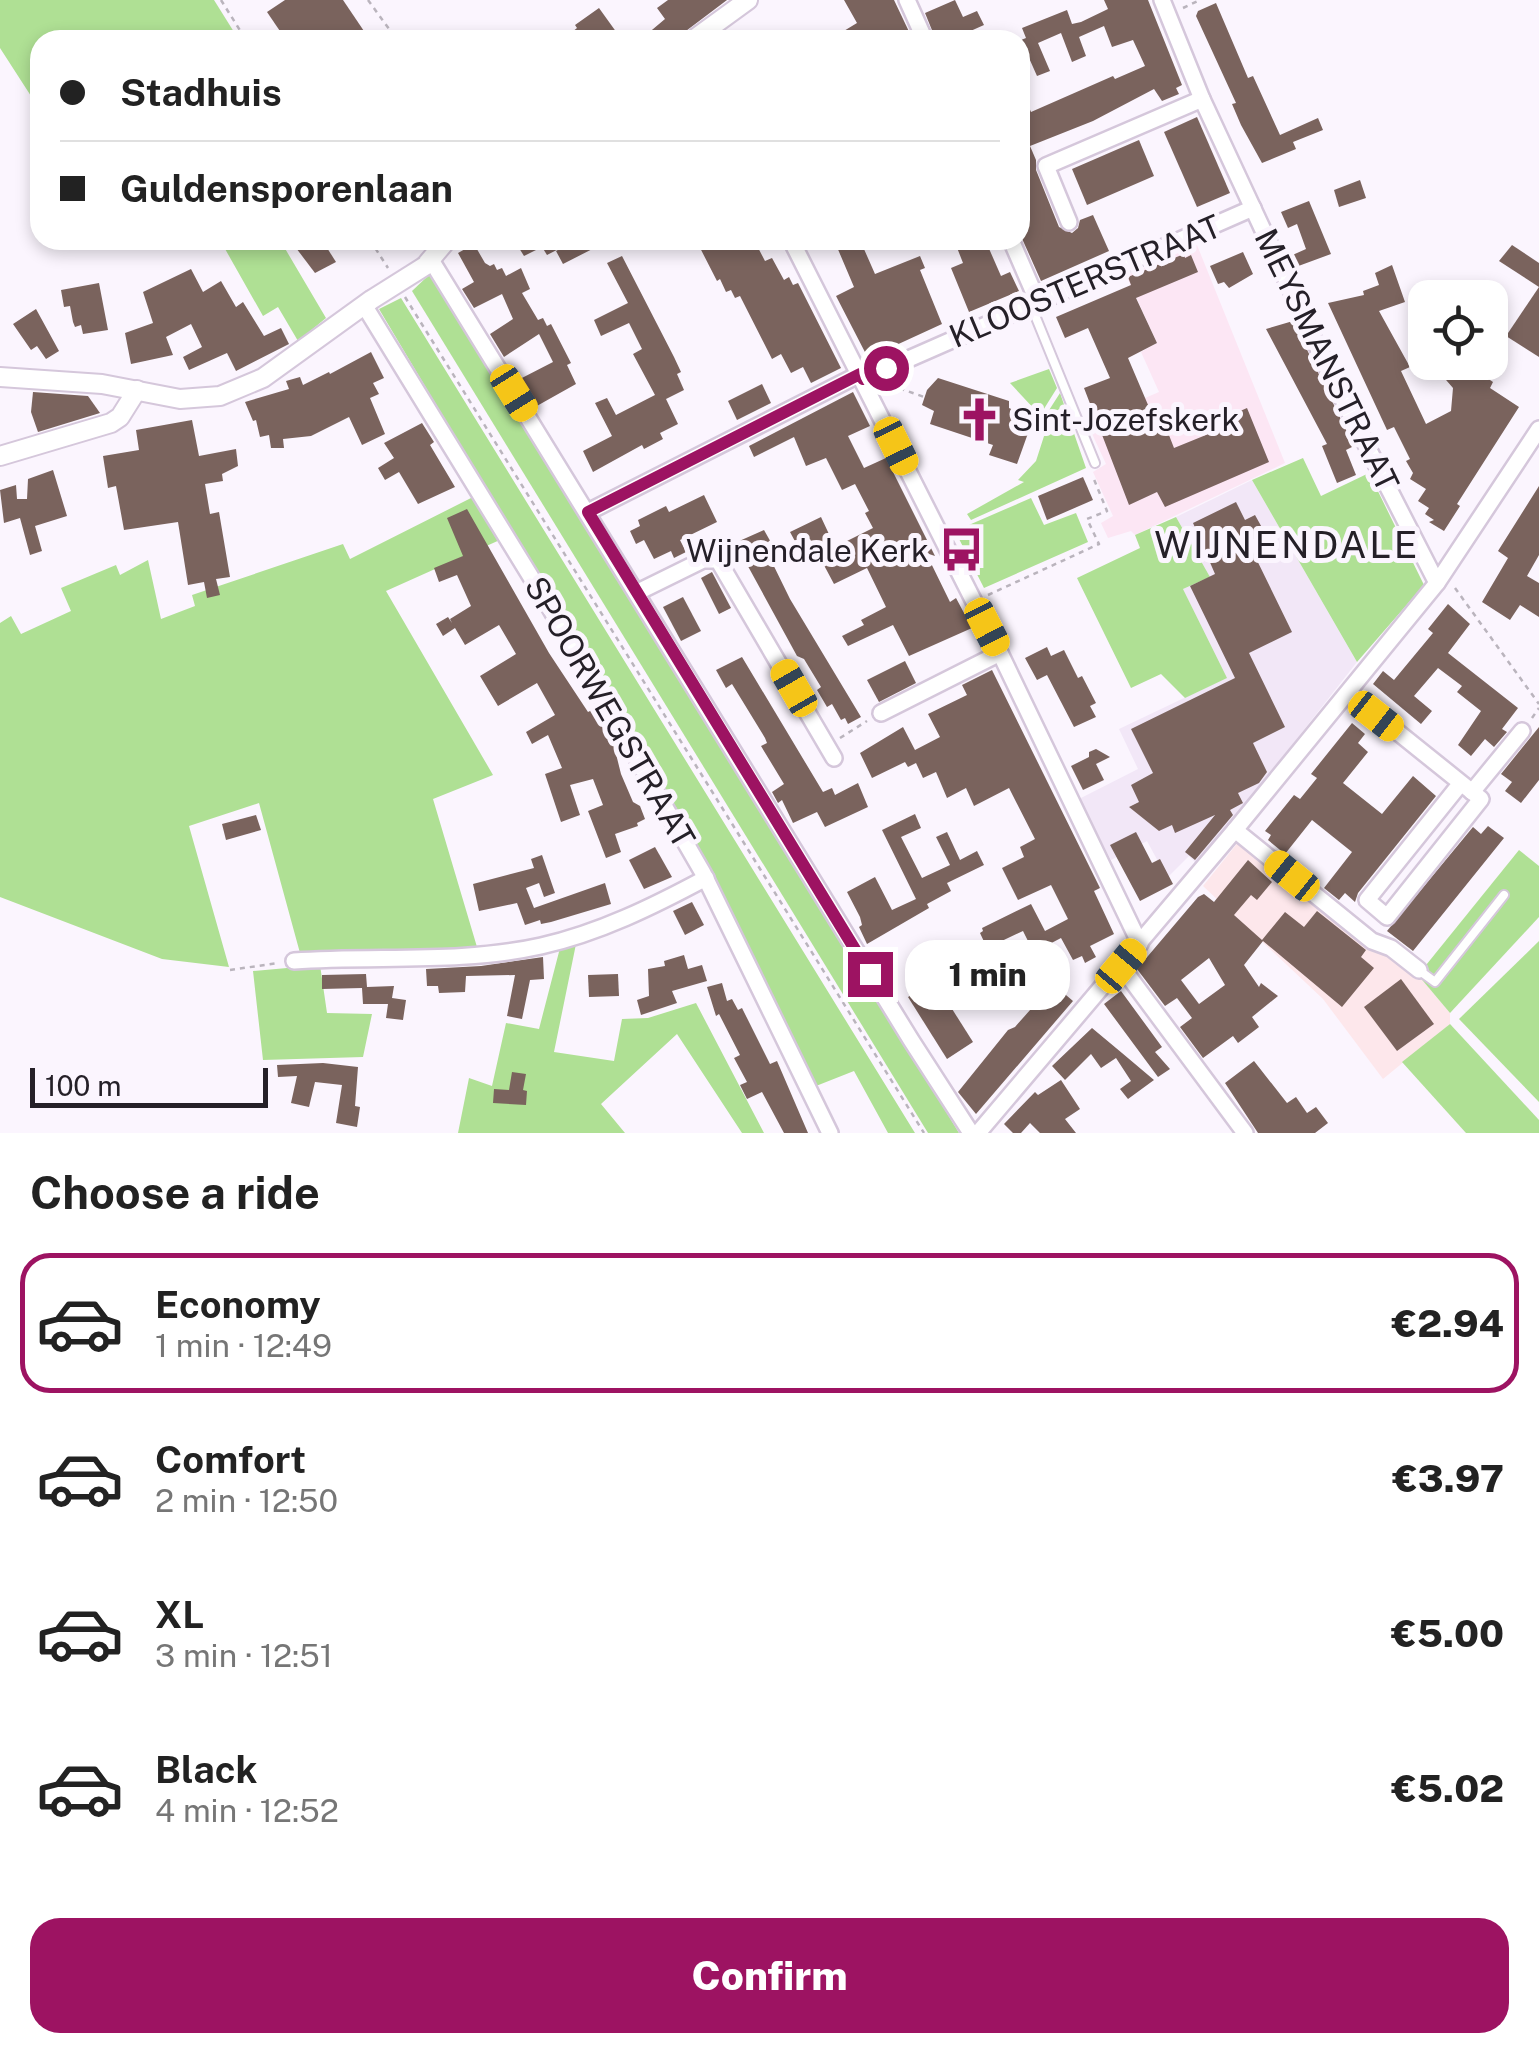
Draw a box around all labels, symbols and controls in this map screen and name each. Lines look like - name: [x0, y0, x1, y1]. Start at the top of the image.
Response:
- text: Stadhuis: [120, 70, 282, 115]
- text: Guldensporenlaan: [120, 166, 453, 211]
- street label: KLOOSTERSTRAAT: [944, 207, 1226, 355]
- street label: MEYSMANSTRAAT: [1247, 223, 1407, 497]
- map controls: [1408, 280, 1508, 380]
- button: locate: [1408, 280, 1508, 380]
- route start: [864, 346, 909, 391]
- car: [485, 360, 543, 426]
- church icon: Sint-Jozefskerk: [955, 395, 1003, 443]
- place label: Sint-Jozefskerk: [1012, 401, 1240, 438]
- car: [869, 412, 923, 480]
- district label: WIJNENDALE: [1154, 522, 1420, 567]
- bus stop icon: Wijnendale Kerk: [938, 526, 986, 574]
- place label: Wijnendale Kerk: [686, 532, 929, 569]
- street label: SPOORWEGSTRAAT: [517, 570, 703, 854]
- car: [960, 593, 1014, 661]
- car: [766, 655, 822, 721]
- car: [1343, 686, 1409, 746]
- car: [1259, 845, 1325, 907]
- car: [1090, 933, 1152, 999]
- callout: 1 min: [905, 939, 1070, 1009]
- route end: [848, 952, 893, 997]
- text: 1 min: [948, 956, 1027, 993]
- scale bar: [30, 1063, 268, 1108]
- text: 100 m: [45, 1069, 122, 1102]
- text: Choose a ride: [30, 1166, 320, 1219]
- icon: car: [35, 1278, 125, 1368]
- text: Economy: [155, 1282, 321, 1327]
- text: €2.94: [1392, 1301, 1504, 1346]
- text: 1 min · 12:49: [155, 1327, 332, 1364]
- icon: car: [35, 1433, 125, 1523]
- text: Comfort: [155, 1437, 306, 1482]
- text: €3.97: [1392, 1456, 1504, 1501]
- text: 2 min · 12:50: [155, 1482, 338, 1519]
- icon: car: [35, 1588, 125, 1678]
- text: XL: [155, 1592, 204, 1637]
- text: €5.00: [1391, 1611, 1504, 1656]
- text: 3 min · 12:51: [155, 1637, 333, 1674]
- icon: car: [35, 1743, 125, 1833]
- text: Black: [155, 1747, 258, 1792]
- text: €5.02: [1391, 1766, 1504, 1811]
- text: 4 min · 12:52: [155, 1792, 339, 1829]
- button: Confirm: [30, 1918, 1509, 2033]

